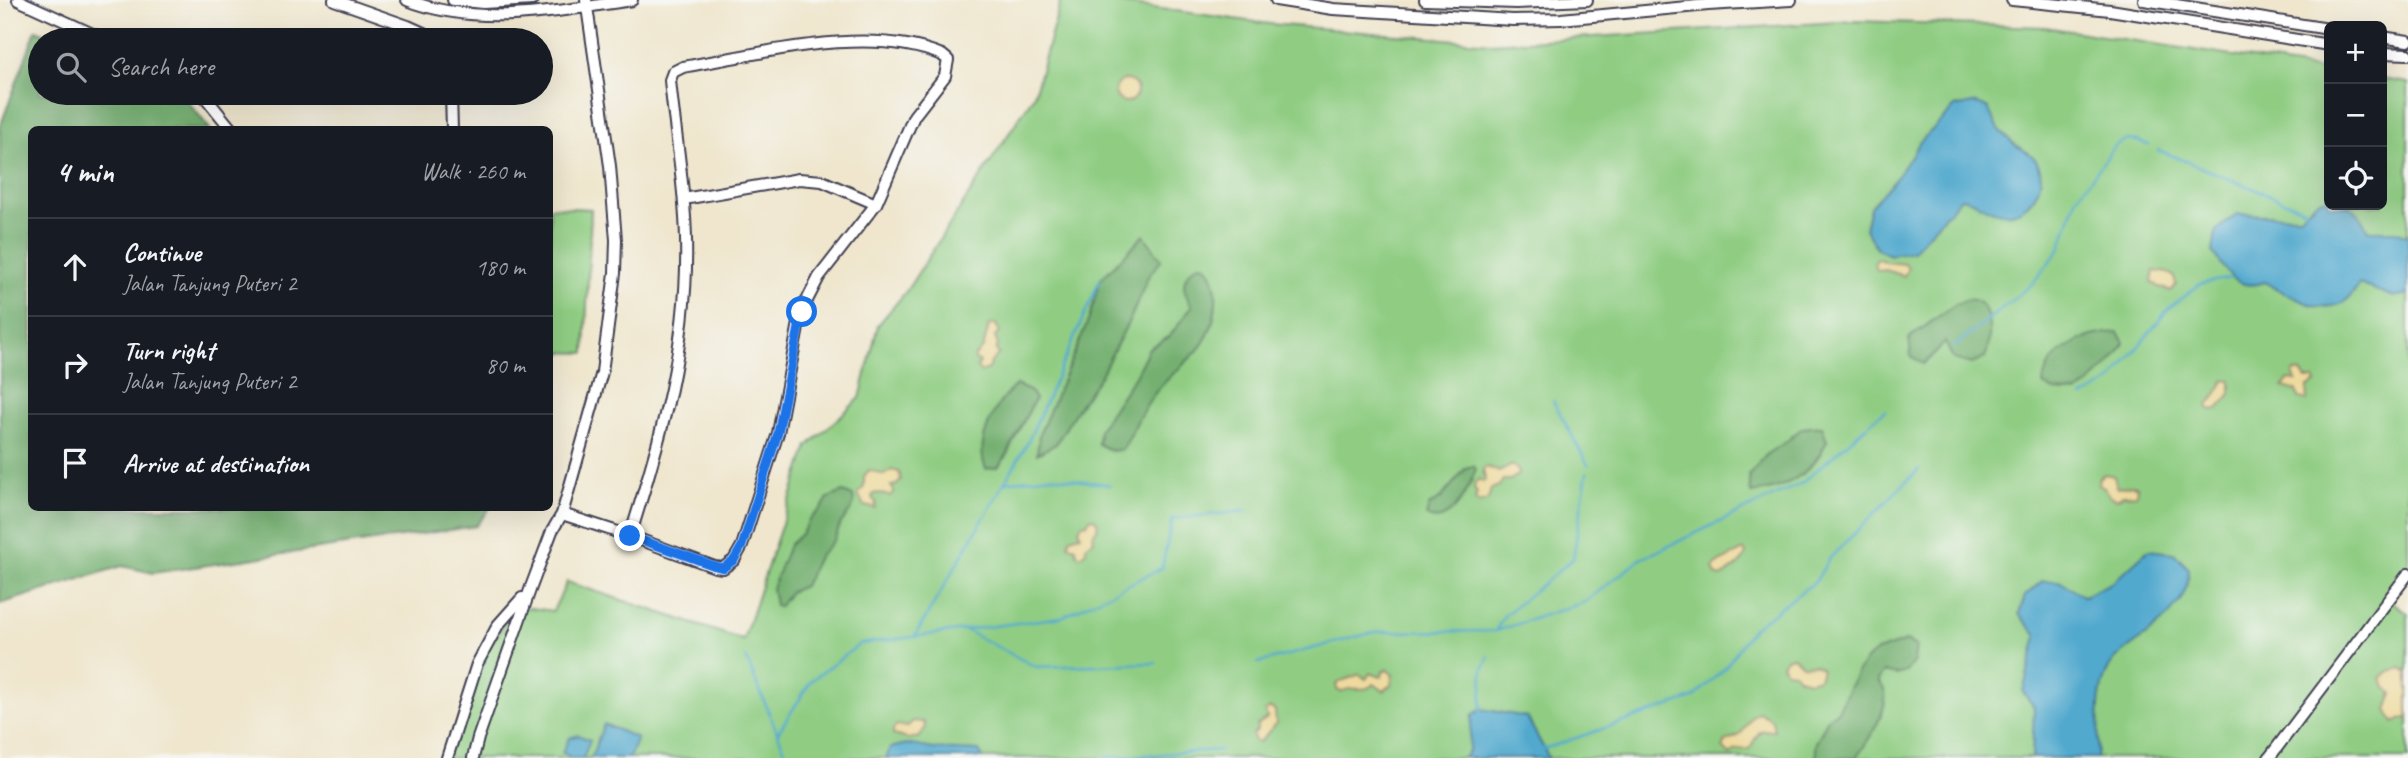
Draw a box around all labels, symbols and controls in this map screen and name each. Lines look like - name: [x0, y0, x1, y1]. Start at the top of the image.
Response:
- map controls: [2324, 21, 2387, 210]
- button: +: [2324, 21, 2387, 84]
- search box: [28, 28, 553, 105]
- icon: search: [52, 48, 90, 86]
- text: Search here: [108, 50, 214, 83]
- button: −: [2324, 84, 2387, 147]
- button: locate: [2324, 147, 2387, 210]
- text: 4 min: [56, 153, 113, 191]
- text: Walk · 260 m: [421, 157, 525, 186]
- text: Continue: [123, 236, 201, 269]
- icon: ahead: [56, 248, 94, 286]
- text: 180 m: [476, 253, 525, 282]
- text: Jalan Tanjung Puteri 2: [123, 269, 297, 298]
- route start: [786, 296, 817, 327]
- text: Turn right: [123, 334, 214, 367]
- icon: right: [56, 346, 94, 384]
- text: 80 m: [486, 351, 525, 380]
- text: Jalan Tanjung Puteri 2: [123, 367, 297, 396]
- icon: arrive: [56, 444, 94, 482]
- text: Arrive at destination: [123, 447, 309, 480]
- route end: [614, 520, 645, 551]

